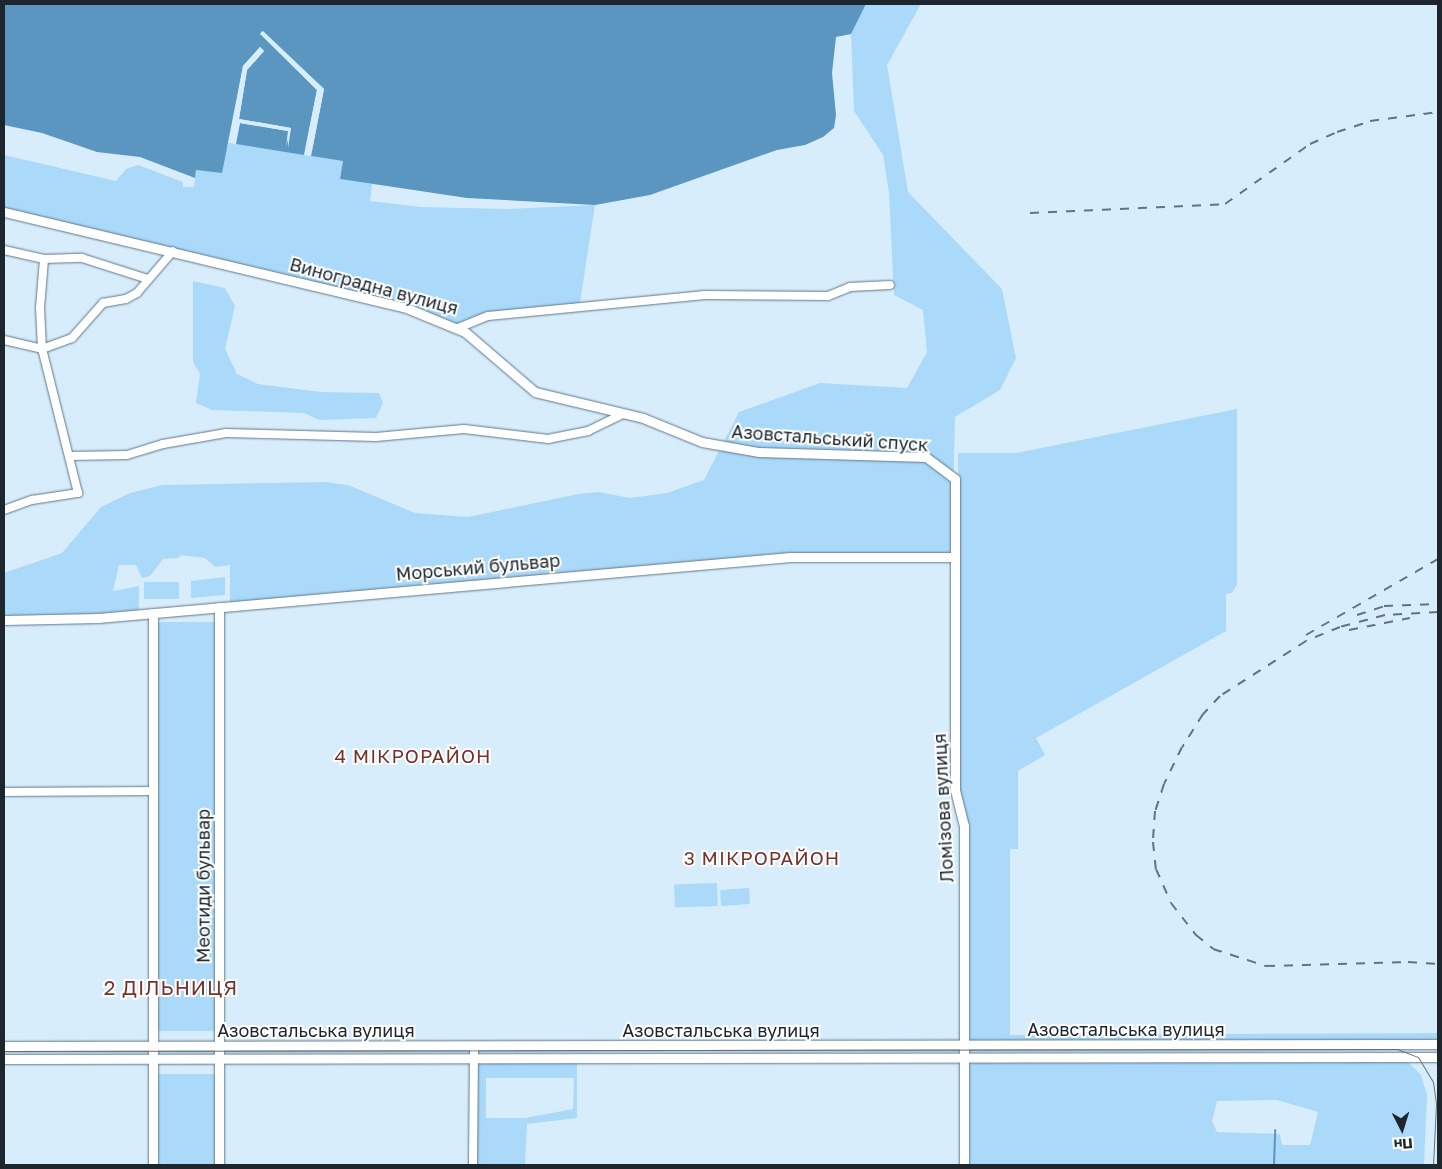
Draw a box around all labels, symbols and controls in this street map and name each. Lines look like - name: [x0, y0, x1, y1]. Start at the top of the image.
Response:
- street label: Виноградна вулиця: [287, 253, 461, 319]
- street label: Азовстальський спуск: [731, 420, 929, 456]
- street label: Морський бульвар: [395, 549, 561, 585]
- street label: Ломізова вулиця: [928, 733, 958, 883]
- district label: 4 МІКРОРАЙОН: [333, 745, 493, 767]
- street label: Меотиди бульвар: [192, 809, 214, 963]
- district label: 3 МІКРОРАЙОН: [682, 847, 842, 869]
- district label: 2 ДІЛЬНИЦЯ: [103, 975, 239, 999]
- street label: Азовстальська вулиця: [1027, 1018, 1225, 1040]
- street label: Азовстальська вулиця: [217, 1019, 415, 1041]
- street label: Азовстальська вулиця: [622, 1019, 820, 1041]
- north arrow: [1377, 1104, 1427, 1154]
- text: Пн: [1393, 1135, 1414, 1154]

